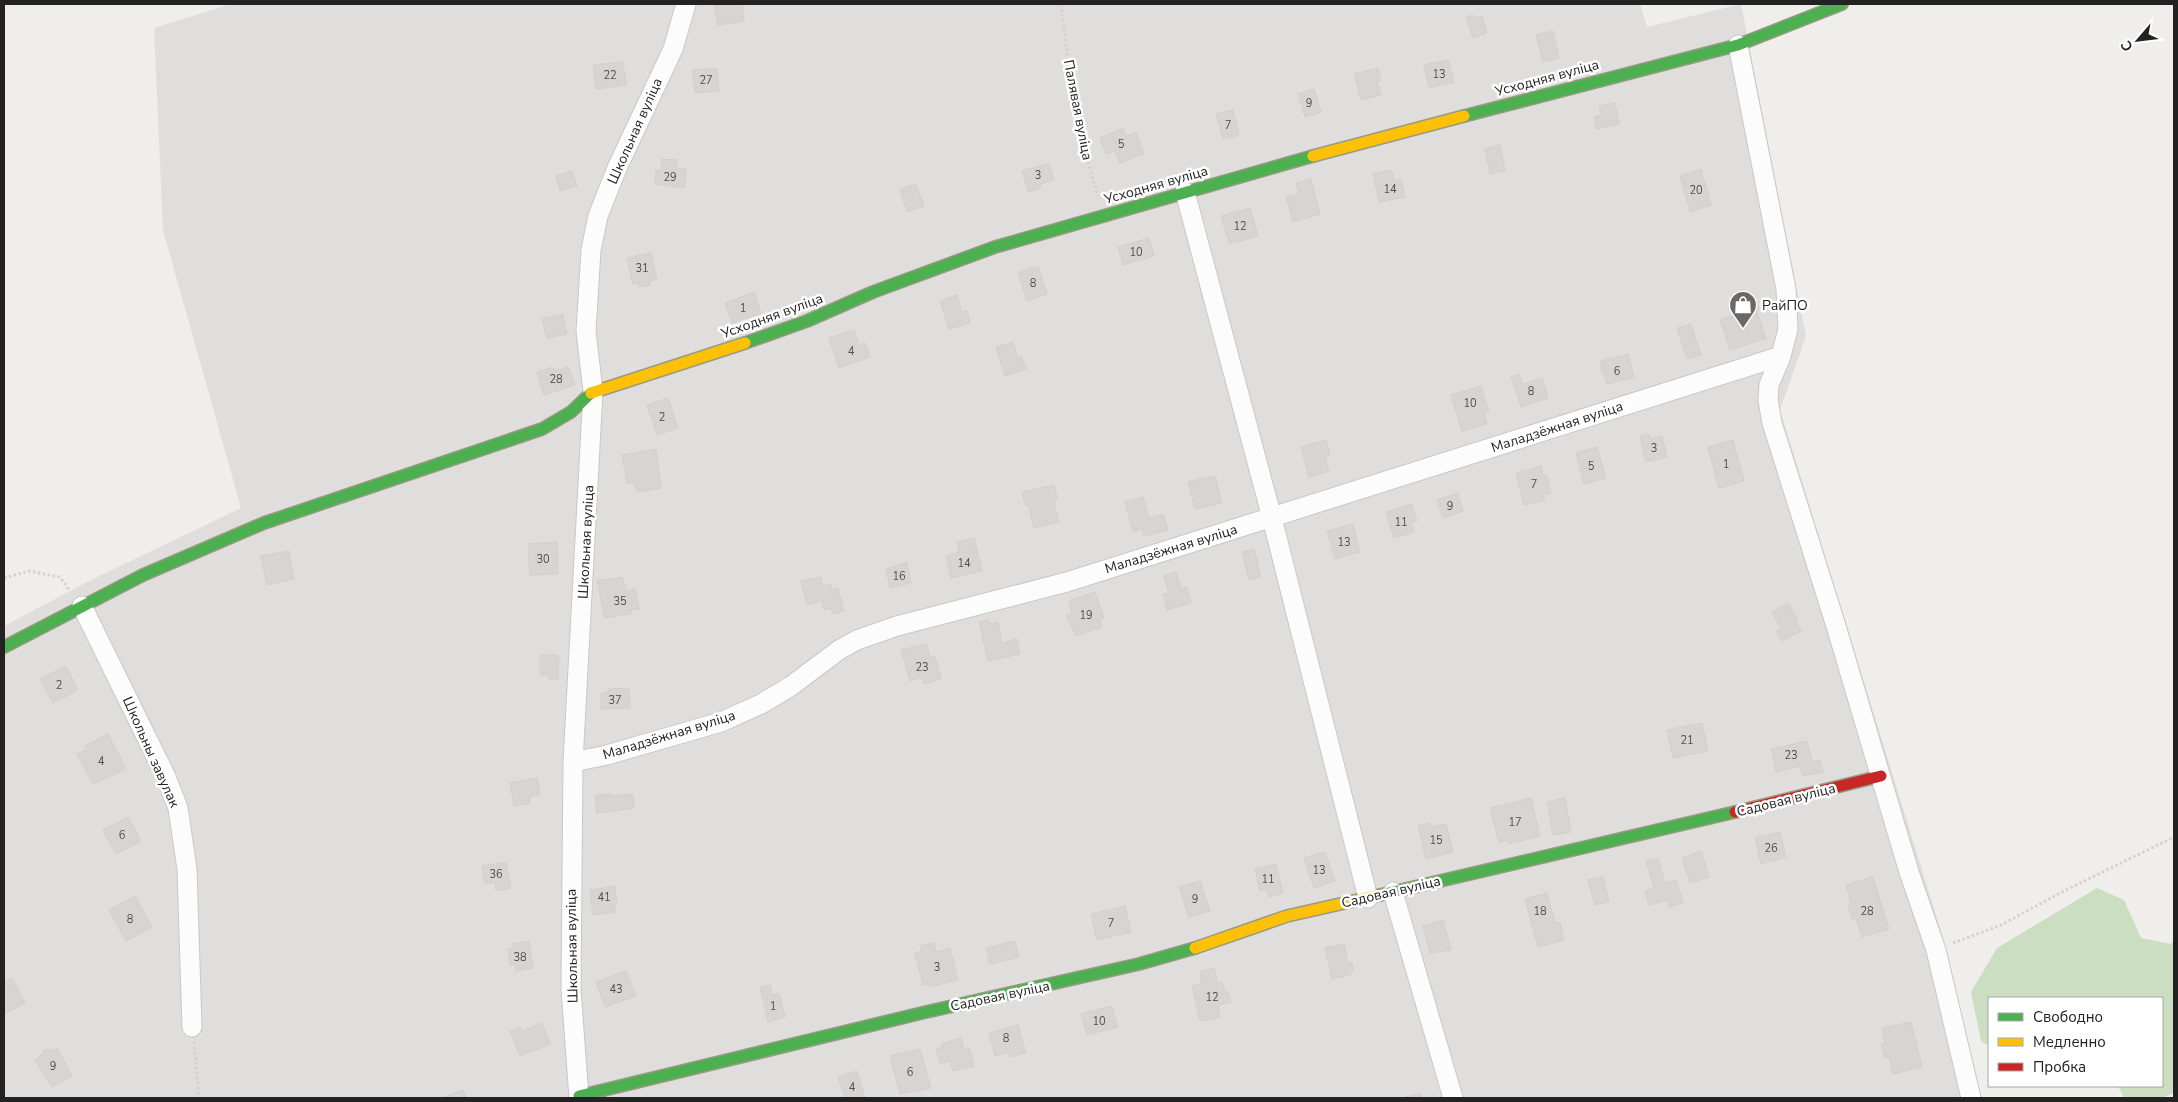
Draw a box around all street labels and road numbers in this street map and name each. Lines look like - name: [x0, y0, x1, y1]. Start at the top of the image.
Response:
- street label: Усходняя вуліца: [1492, 55, 1601, 101]
- street label: Палявая вуліца: [1059, 58, 1097, 162]
- street label: Школьная вуліца: [603, 75, 667, 187]
- street label: Усходняя вуліца: [1101, 161, 1210, 209]
- street label: Усходняя вуліца: [717, 289, 826, 344]
- street label: Маладзёжная вуліца: [1489, 397, 1625, 457]
- street label: Школьная вуліца: [574, 484, 598, 600]
- street label: Маладзёжная вуліца: [1102, 520, 1240, 578]
- street label: Школьны завулак: [118, 694, 184, 811]
- street label: Маладзёжная вуліца: [600, 706, 738, 764]
- street label: Садовая вуліца: [1735, 779, 1837, 821]
- street label: Садовая вуліца: [1340, 871, 1442, 913]
- street label: Школьная вуліца: [562, 889, 582, 1003]
- street label: Садовая вуліца: [948, 976, 1052, 1016]

